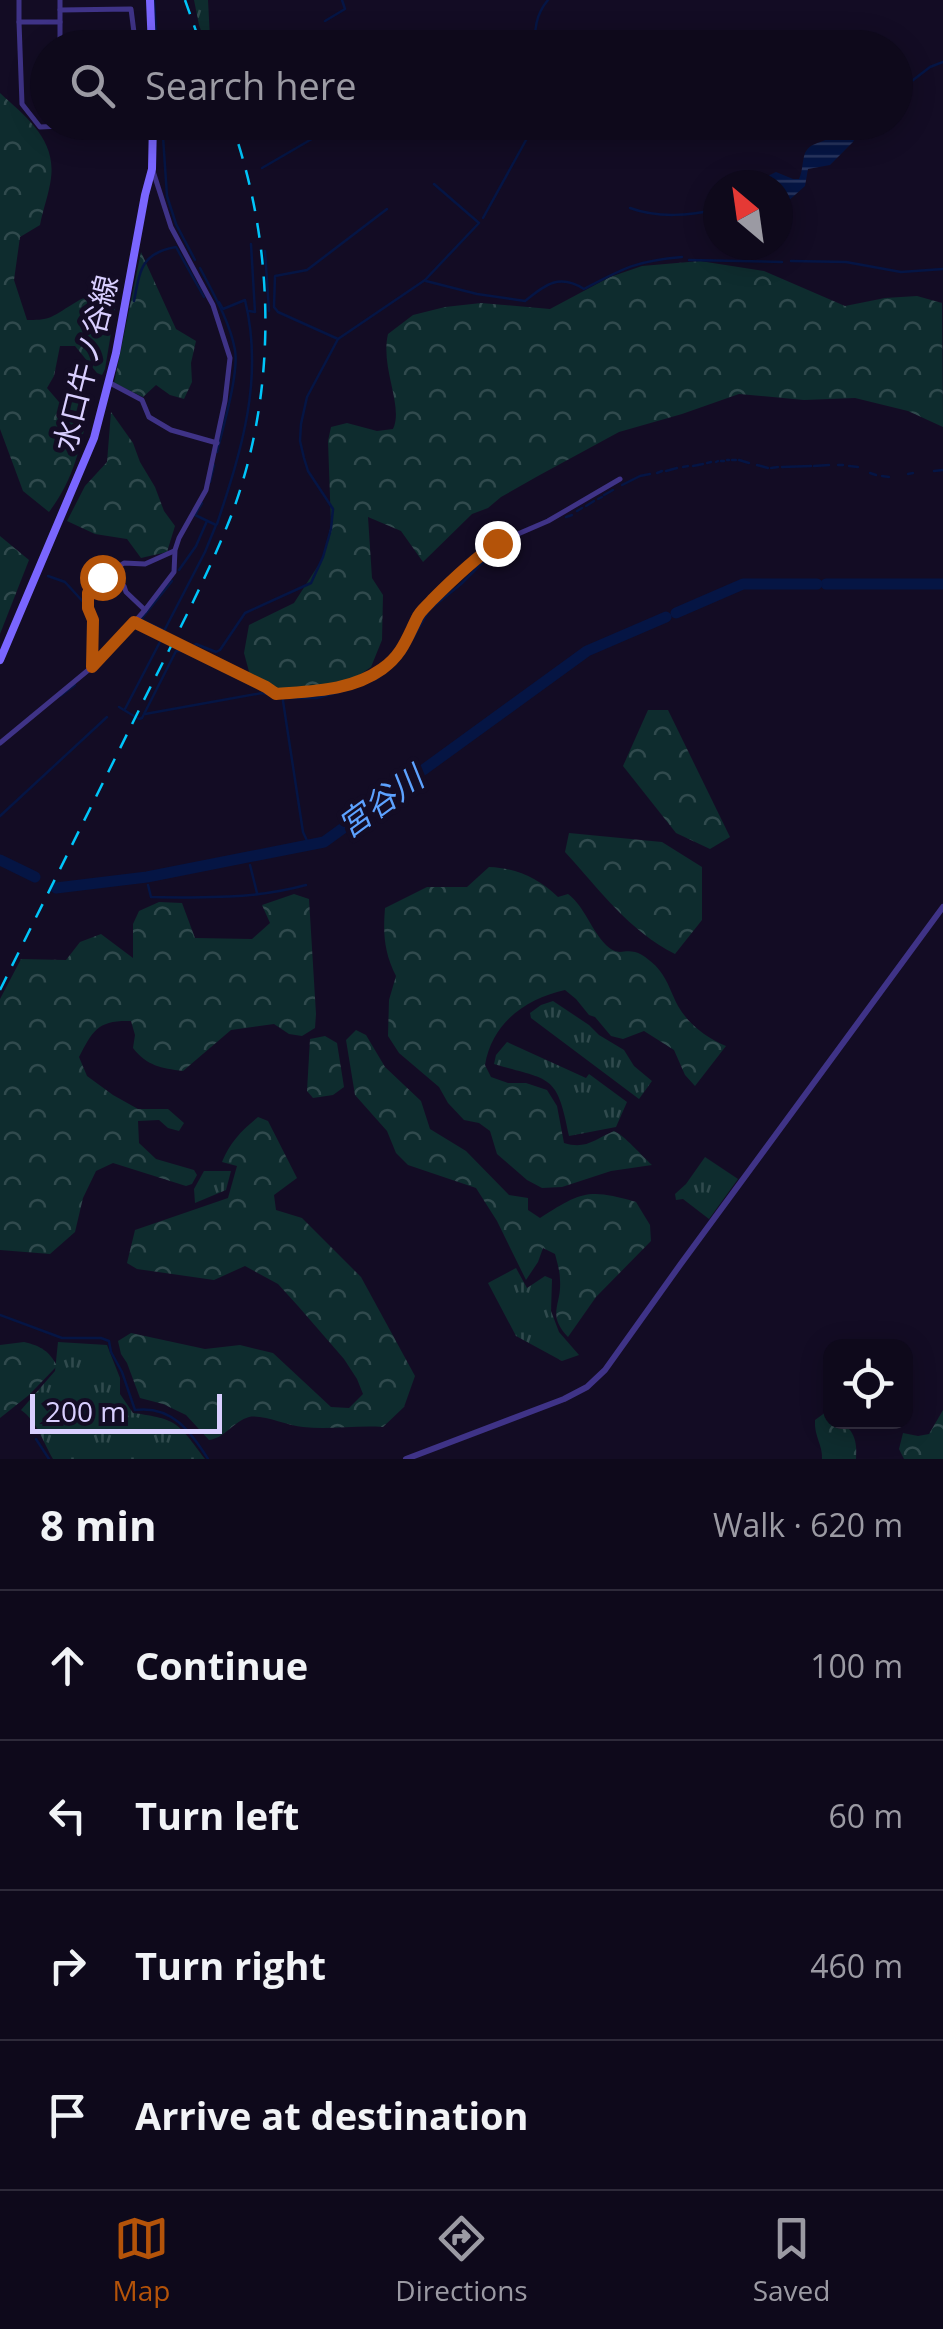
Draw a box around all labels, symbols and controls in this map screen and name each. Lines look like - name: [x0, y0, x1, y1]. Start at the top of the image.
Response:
- search box: [30, 30, 913, 140]
- icon: search: [65, 58, 120, 113]
- text: Search here: [145, 59, 357, 111]
- north arrow: [703, 170, 793, 260]
- street label: 水口牛ノ谷線: [43, 271, 127, 455]
- route end: [475, 521, 521, 567]
- route start: [80, 555, 126, 601]
- water label: 宮谷川: [329, 754, 434, 847]
- map controls: [823, 1339, 913, 1429]
- button: locate: [823, 1339, 913, 1429]
- scale bar: [30, 1389, 222, 1434]
- text: 200 m: [45, 1392, 126, 1430]
- text: 8 min: [40, 1496, 157, 1553]
- text: Walk · 620 m: [713, 1503, 903, 1546]
- icon: ahead: [40, 1638, 95, 1693]
- text: Continue: [135, 1639, 308, 1691]
- text: 100 m: [810, 1644, 903, 1687]
- icon: left: [40, 1788, 95, 1843]
- text: Turn left: [135, 1789, 299, 1841]
- text: 60 m: [828, 1794, 903, 1837]
- icon: right: [40, 1938, 95, 1993]
- text: Turn right: [135, 1939, 326, 1991]
- text: 460 m: [810, 1944, 903, 1987]
- icon: arrive: [40, 2088, 95, 2143]
- text: Arrive at destination: [135, 2089, 529, 2141]
- tab: Map: [112, 2211, 170, 2309]
- tab: Directions: [395, 2211, 528, 2309]
- tab: Saved: [753, 2211, 830, 2309]

